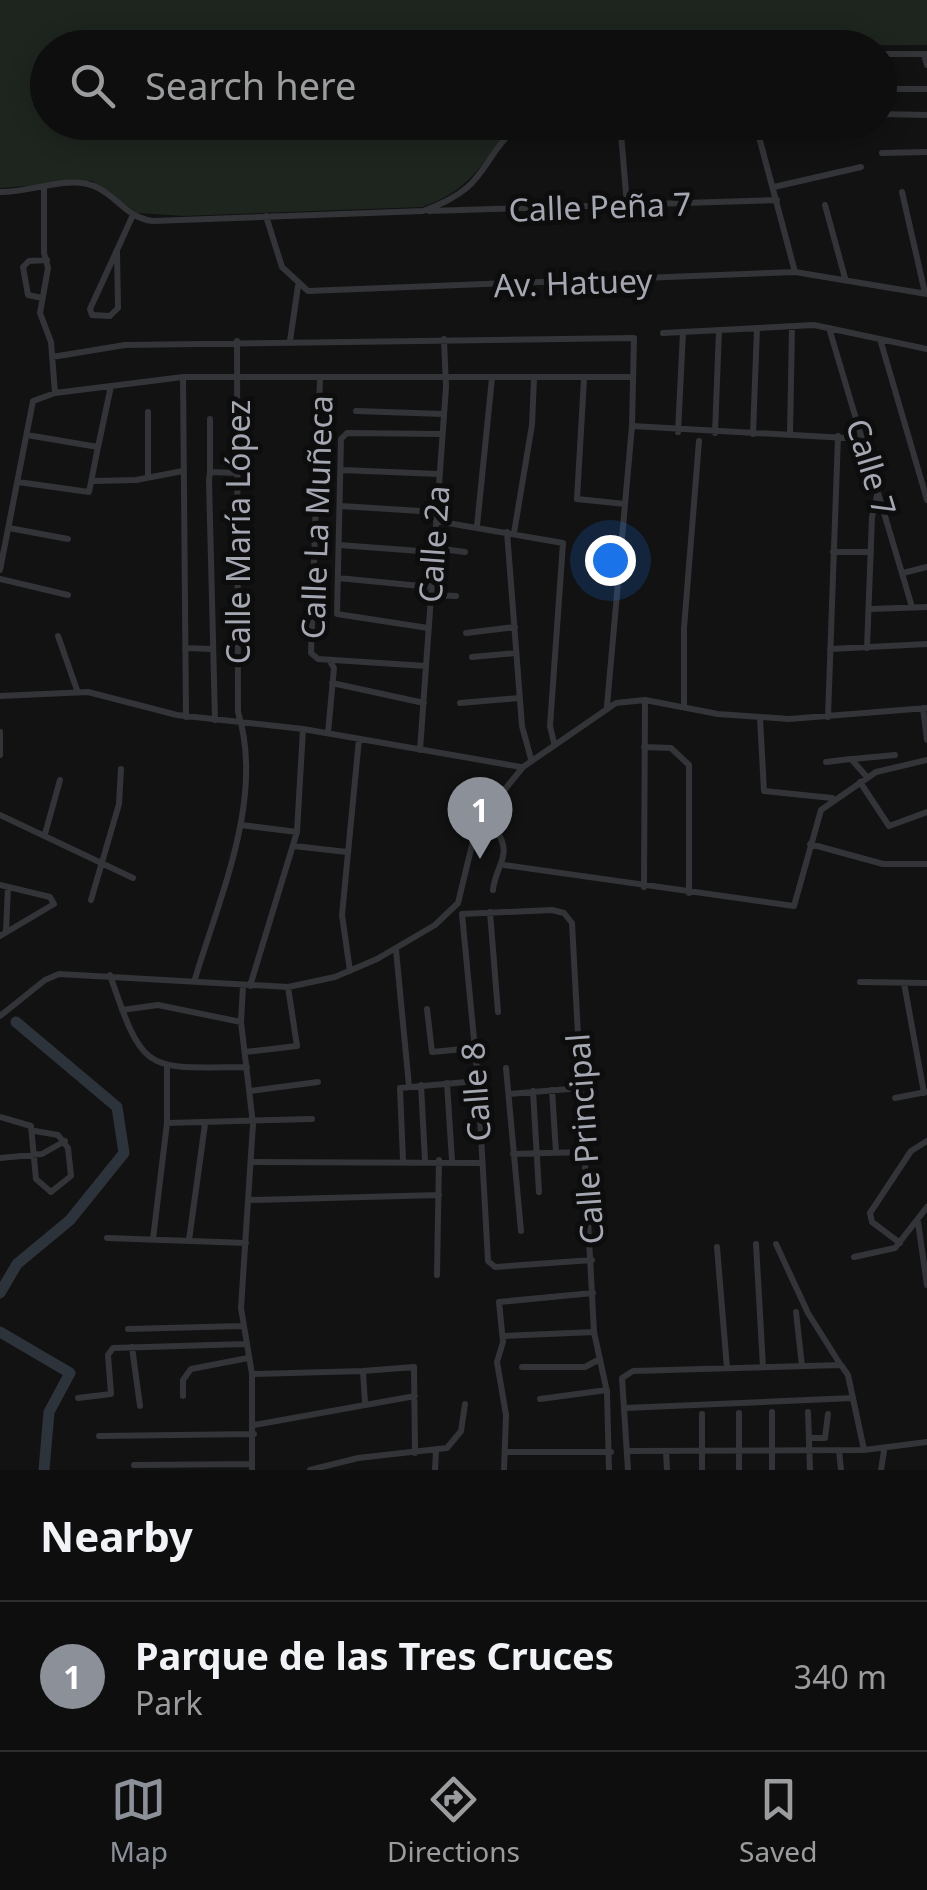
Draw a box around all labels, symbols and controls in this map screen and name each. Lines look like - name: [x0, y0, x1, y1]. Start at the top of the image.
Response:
- search box: [30, 30, 897, 140]
- icon: search: [65, 58, 120, 113]
- text: Search here: [145, 59, 356, 111]
- street label: Calle Peña 7: [508, 181, 692, 231]
- street label: Av. Hatuey: [493, 258, 654, 306]
- street label: Calle La Muñeca: [290, 394, 342, 640]
- street label: Calle María López: [216, 400, 259, 664]
- street label: Calle 7: [837, 413, 907, 521]
- street label: Calle 2a: [407, 484, 459, 604]
- your location: [585, 535, 636, 586]
- pin: 1: [448, 776, 512, 859]
- street label: Calle Principal: [555, 1032, 613, 1246]
- street label: Calle 8: [450, 1041, 500, 1143]
- text: Nearby: [40, 1507, 193, 1564]
- text: Parque de las Tres Cruces: [135, 1629, 614, 1681]
- text: 1: [63, 1655, 82, 1698]
- text: 340 m: [794, 1655, 887, 1698]
- text: Park: [135, 1681, 203, 1724]
- tab: Map: [110, 1772, 168, 1870]
- tab: Directions: [387, 1772, 520, 1870]
- tab: Saved: [739, 1772, 817, 1870]

